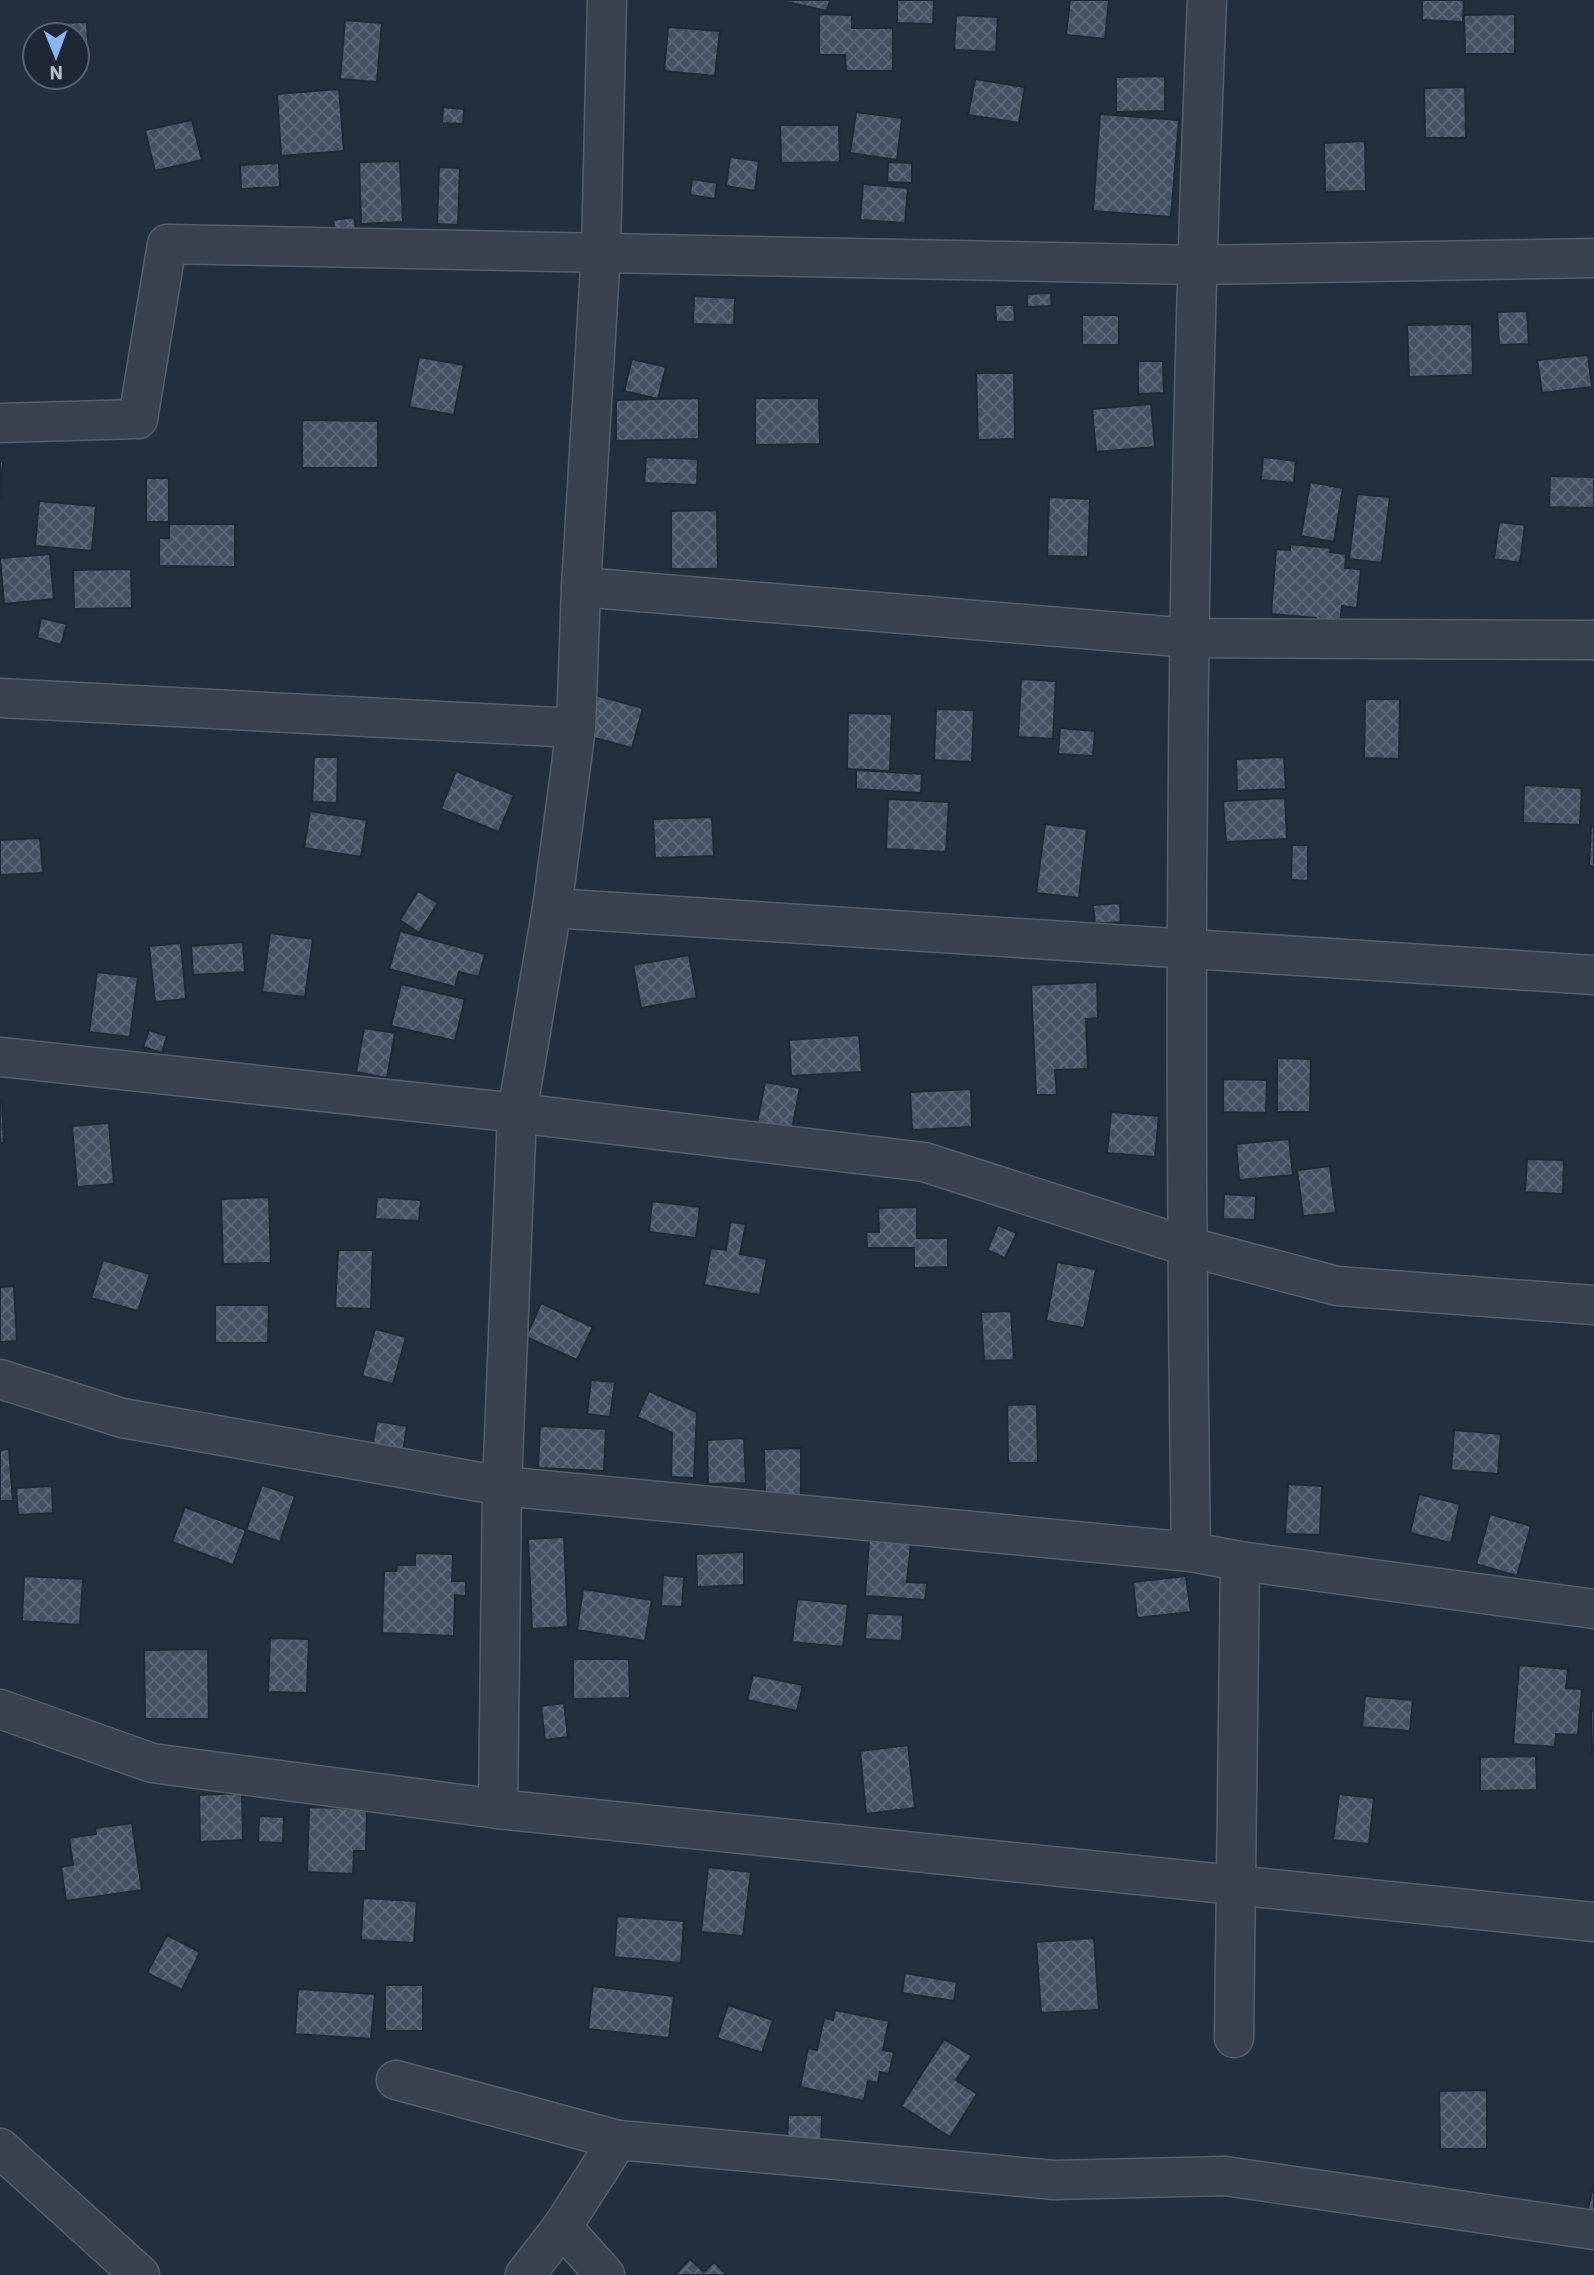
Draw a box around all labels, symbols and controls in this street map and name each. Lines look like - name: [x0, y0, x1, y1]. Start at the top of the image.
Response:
- north arrow: [21, 21, 91, 91]
- text: N: [49, 61, 63, 85]

